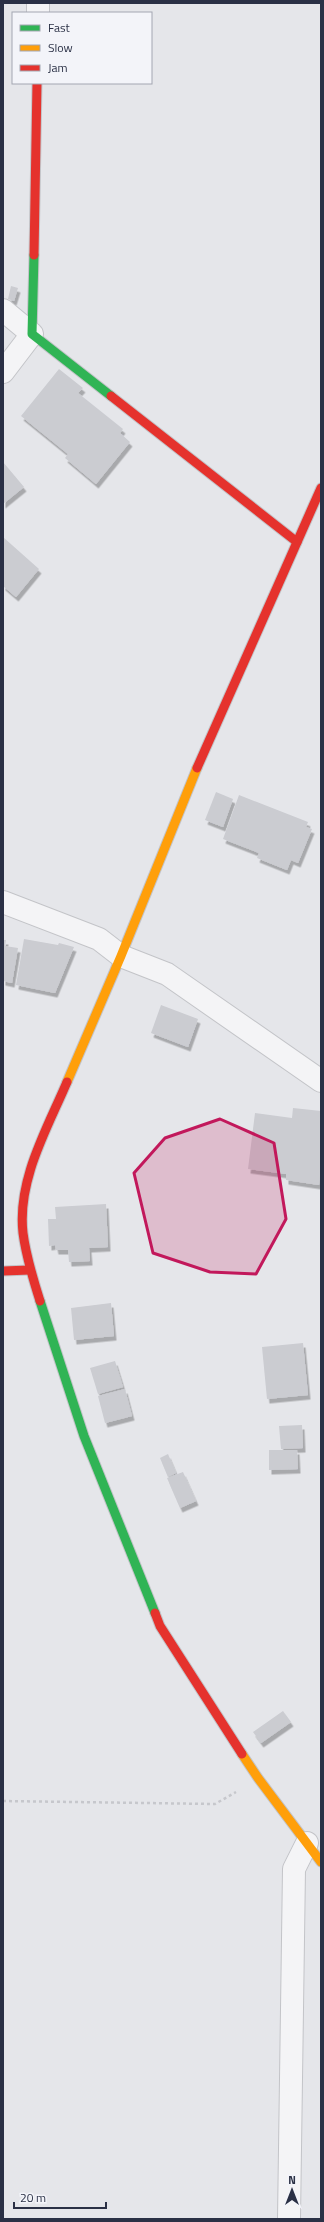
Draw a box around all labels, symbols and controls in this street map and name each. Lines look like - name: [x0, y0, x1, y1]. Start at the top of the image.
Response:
- legend: [12, 12, 152, 84]
- text: Fast: [48, 18, 71, 37]
- text: Slow: [48, 38, 73, 57]
- text: Jam: [48, 58, 68, 77]
- north arrow: [272, 2170, 312, 2210]
- text: N: [288, 2172, 296, 2188]
- scale bar: [14, 2184, 106, 2210]
- text: 20 m: [20, 2188, 46, 2207]

